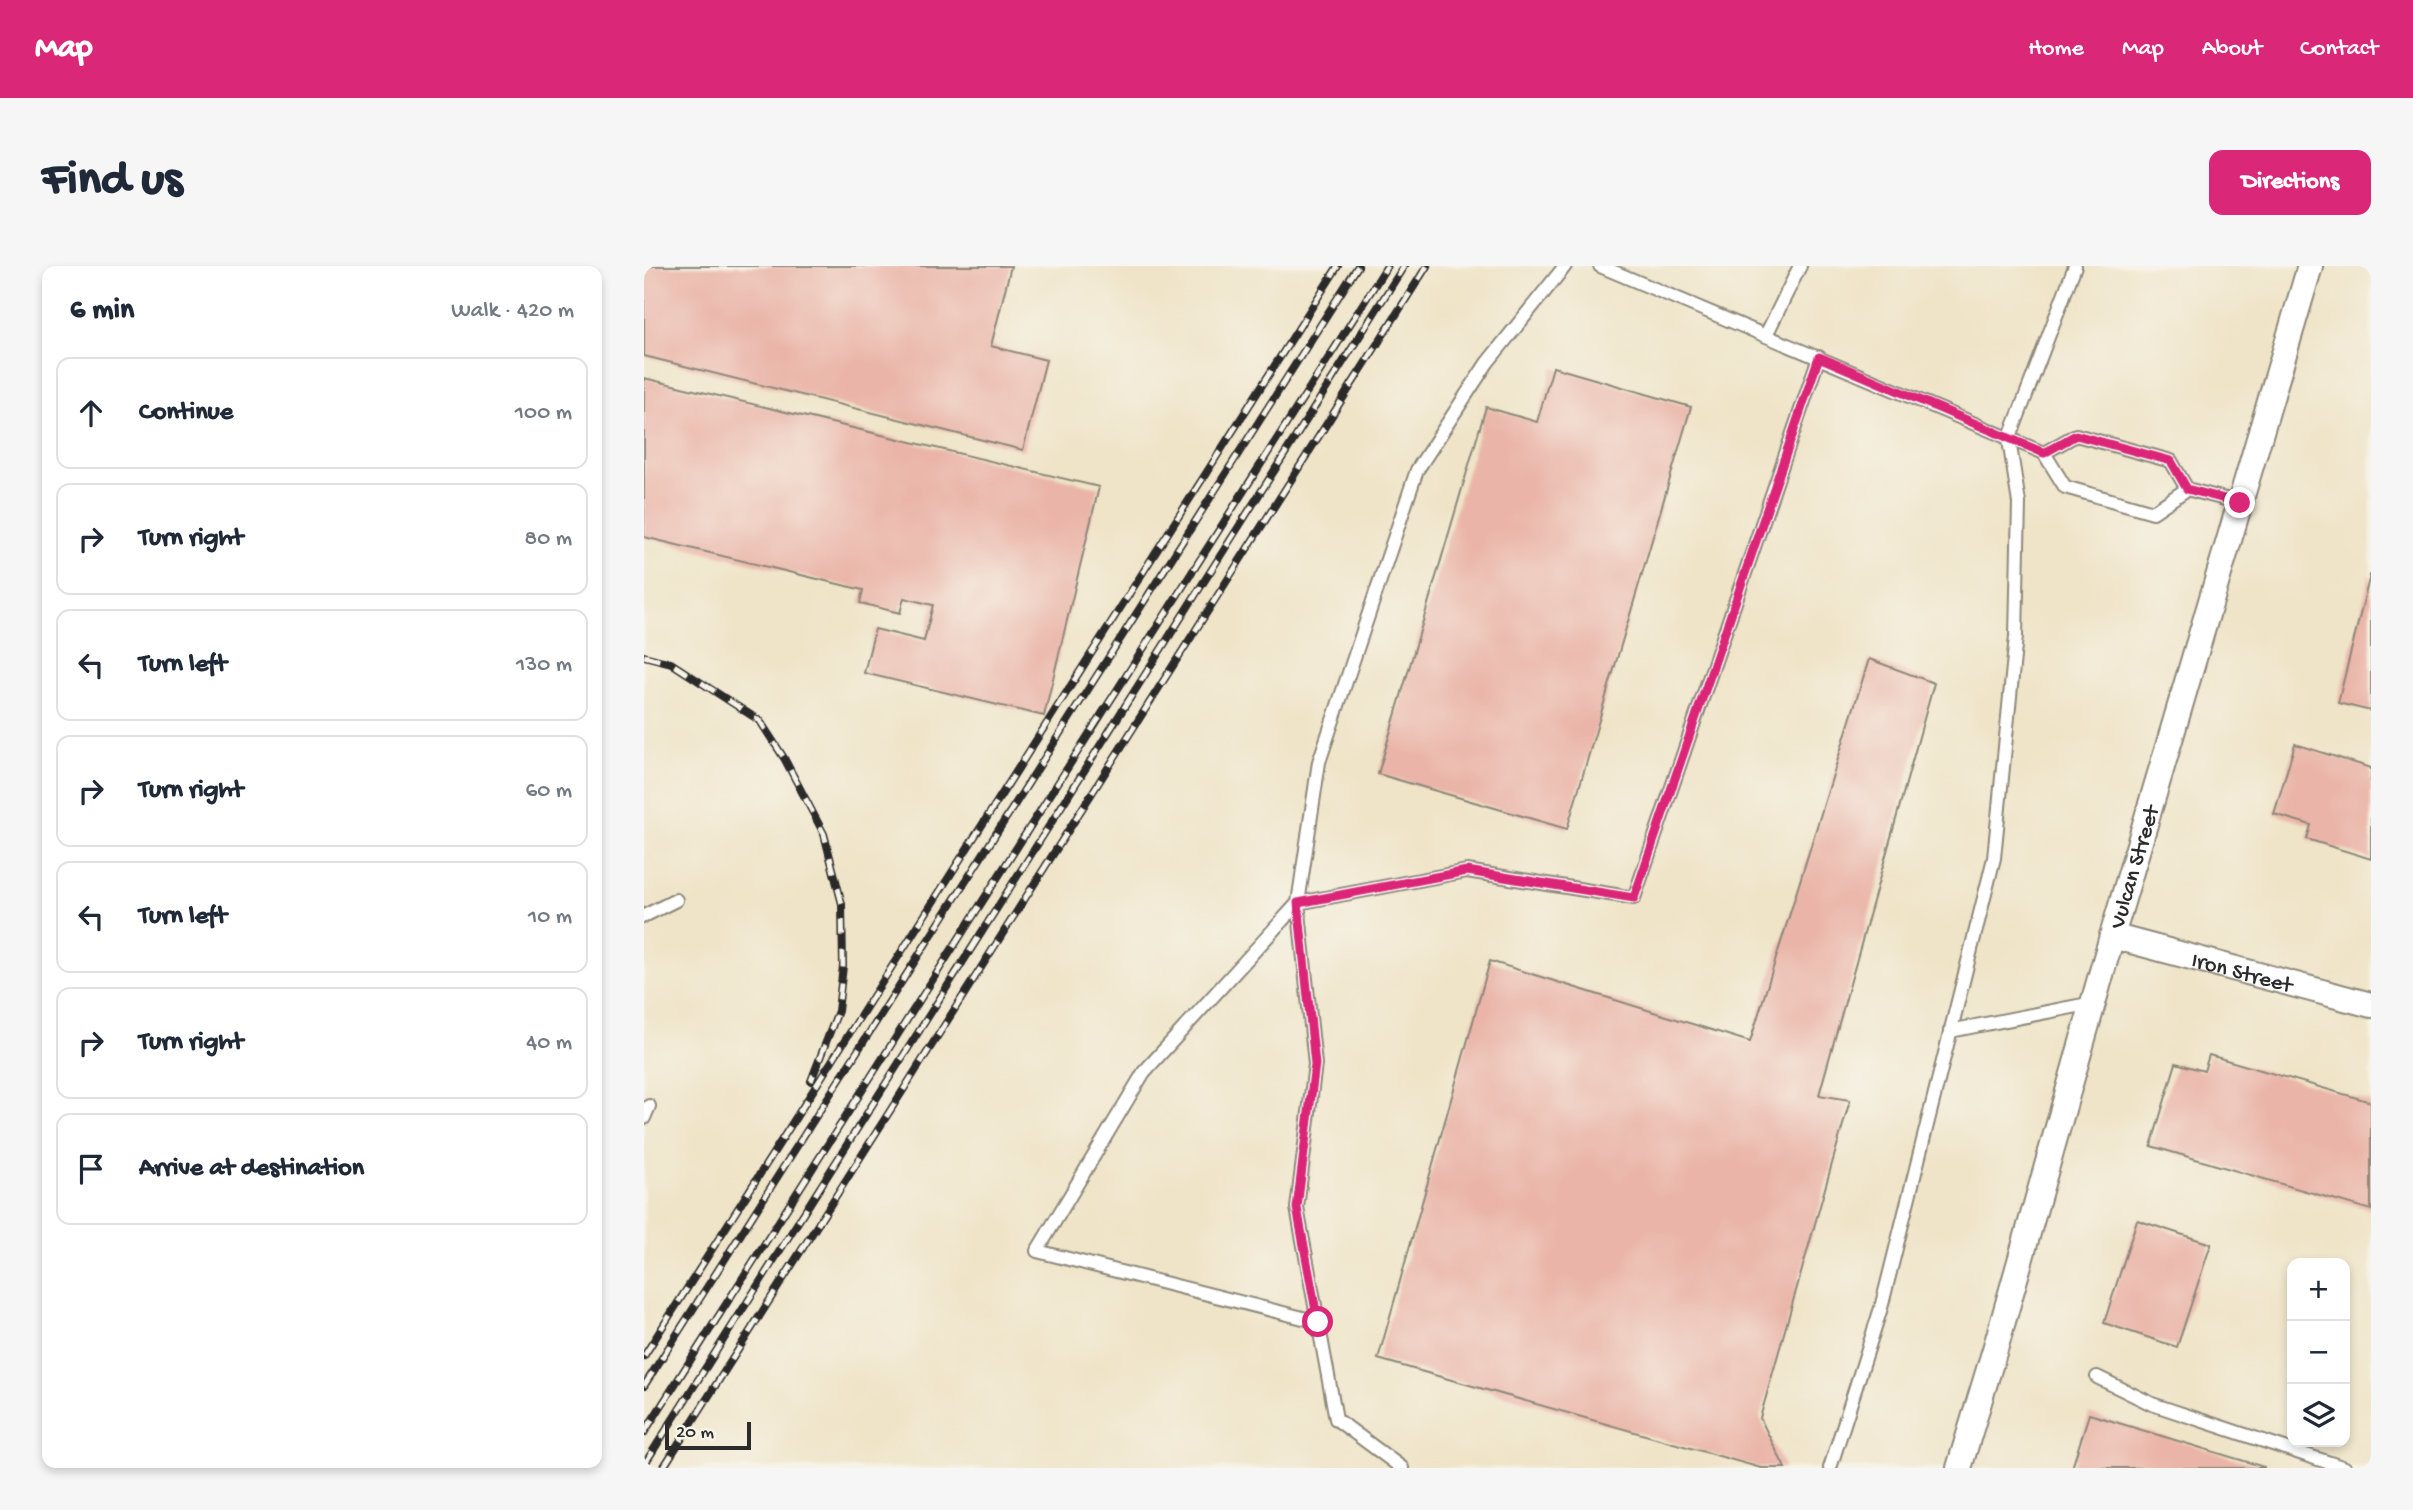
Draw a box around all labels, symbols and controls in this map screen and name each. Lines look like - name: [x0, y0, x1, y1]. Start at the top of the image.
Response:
- text: Map: [35, 30, 92, 68]
- text: Home: [2028, 35, 2084, 64]
- text: Map: [2122, 35, 2164, 64]
- text: About: [2202, 35, 2262, 64]
- text: Contact: [2300, 35, 2378, 64]
- button: Directions: [2209, 150, 2371, 215]
- text: Find us: [42, 153, 182, 211]
- text: 6 min: [70, 294, 134, 329]
- text: Walk · 420 m: [451, 298, 574, 325]
- icon: ahead: [72, 394, 110, 432]
- text: Continue: [139, 398, 233, 429]
- text: 100 m: [515, 400, 572, 427]
- route end: [2224, 487, 2255, 518]
- icon: right: [72, 520, 110, 558]
- text: Turn right: [139, 524, 243, 555]
- text: 80 m: [525, 526, 572, 553]
- icon: left: [72, 646, 110, 684]
- text: Turn left: [139, 650, 227, 681]
- text: 130 m: [516, 652, 572, 679]
- icon: right: [72, 772, 110, 810]
- text: Turn right: [139, 776, 243, 807]
- text: 60 m: [526, 778, 572, 805]
- street label: Vulcan Street: [2105, 801, 2167, 933]
- icon: left: [72, 898, 110, 936]
- text: Turn left: [139, 902, 227, 933]
- text: 10 m: [528, 904, 572, 931]
- street label: Iron Street: [2188, 948, 2297, 1001]
- icon: right: [72, 1024, 110, 1062]
- text: Turn right: [139, 1028, 243, 1059]
- text: 40 m: [526, 1030, 572, 1057]
- icon: arrive: [72, 1150, 110, 1188]
- text: Arrive at destination: [139, 1154, 364, 1185]
- map controls: [2287, 1258, 2350, 1447]
- button: +: [2287, 1258, 2350, 1321]
- route start: [1302, 1306, 1333, 1337]
- button: −: [2287, 1321, 2350, 1384]
- button: layers: [2287, 1384, 2350, 1447]
- scale bar: [665, 1419, 751, 1451]
- text: 20 m: [676, 1422, 714, 1445]

